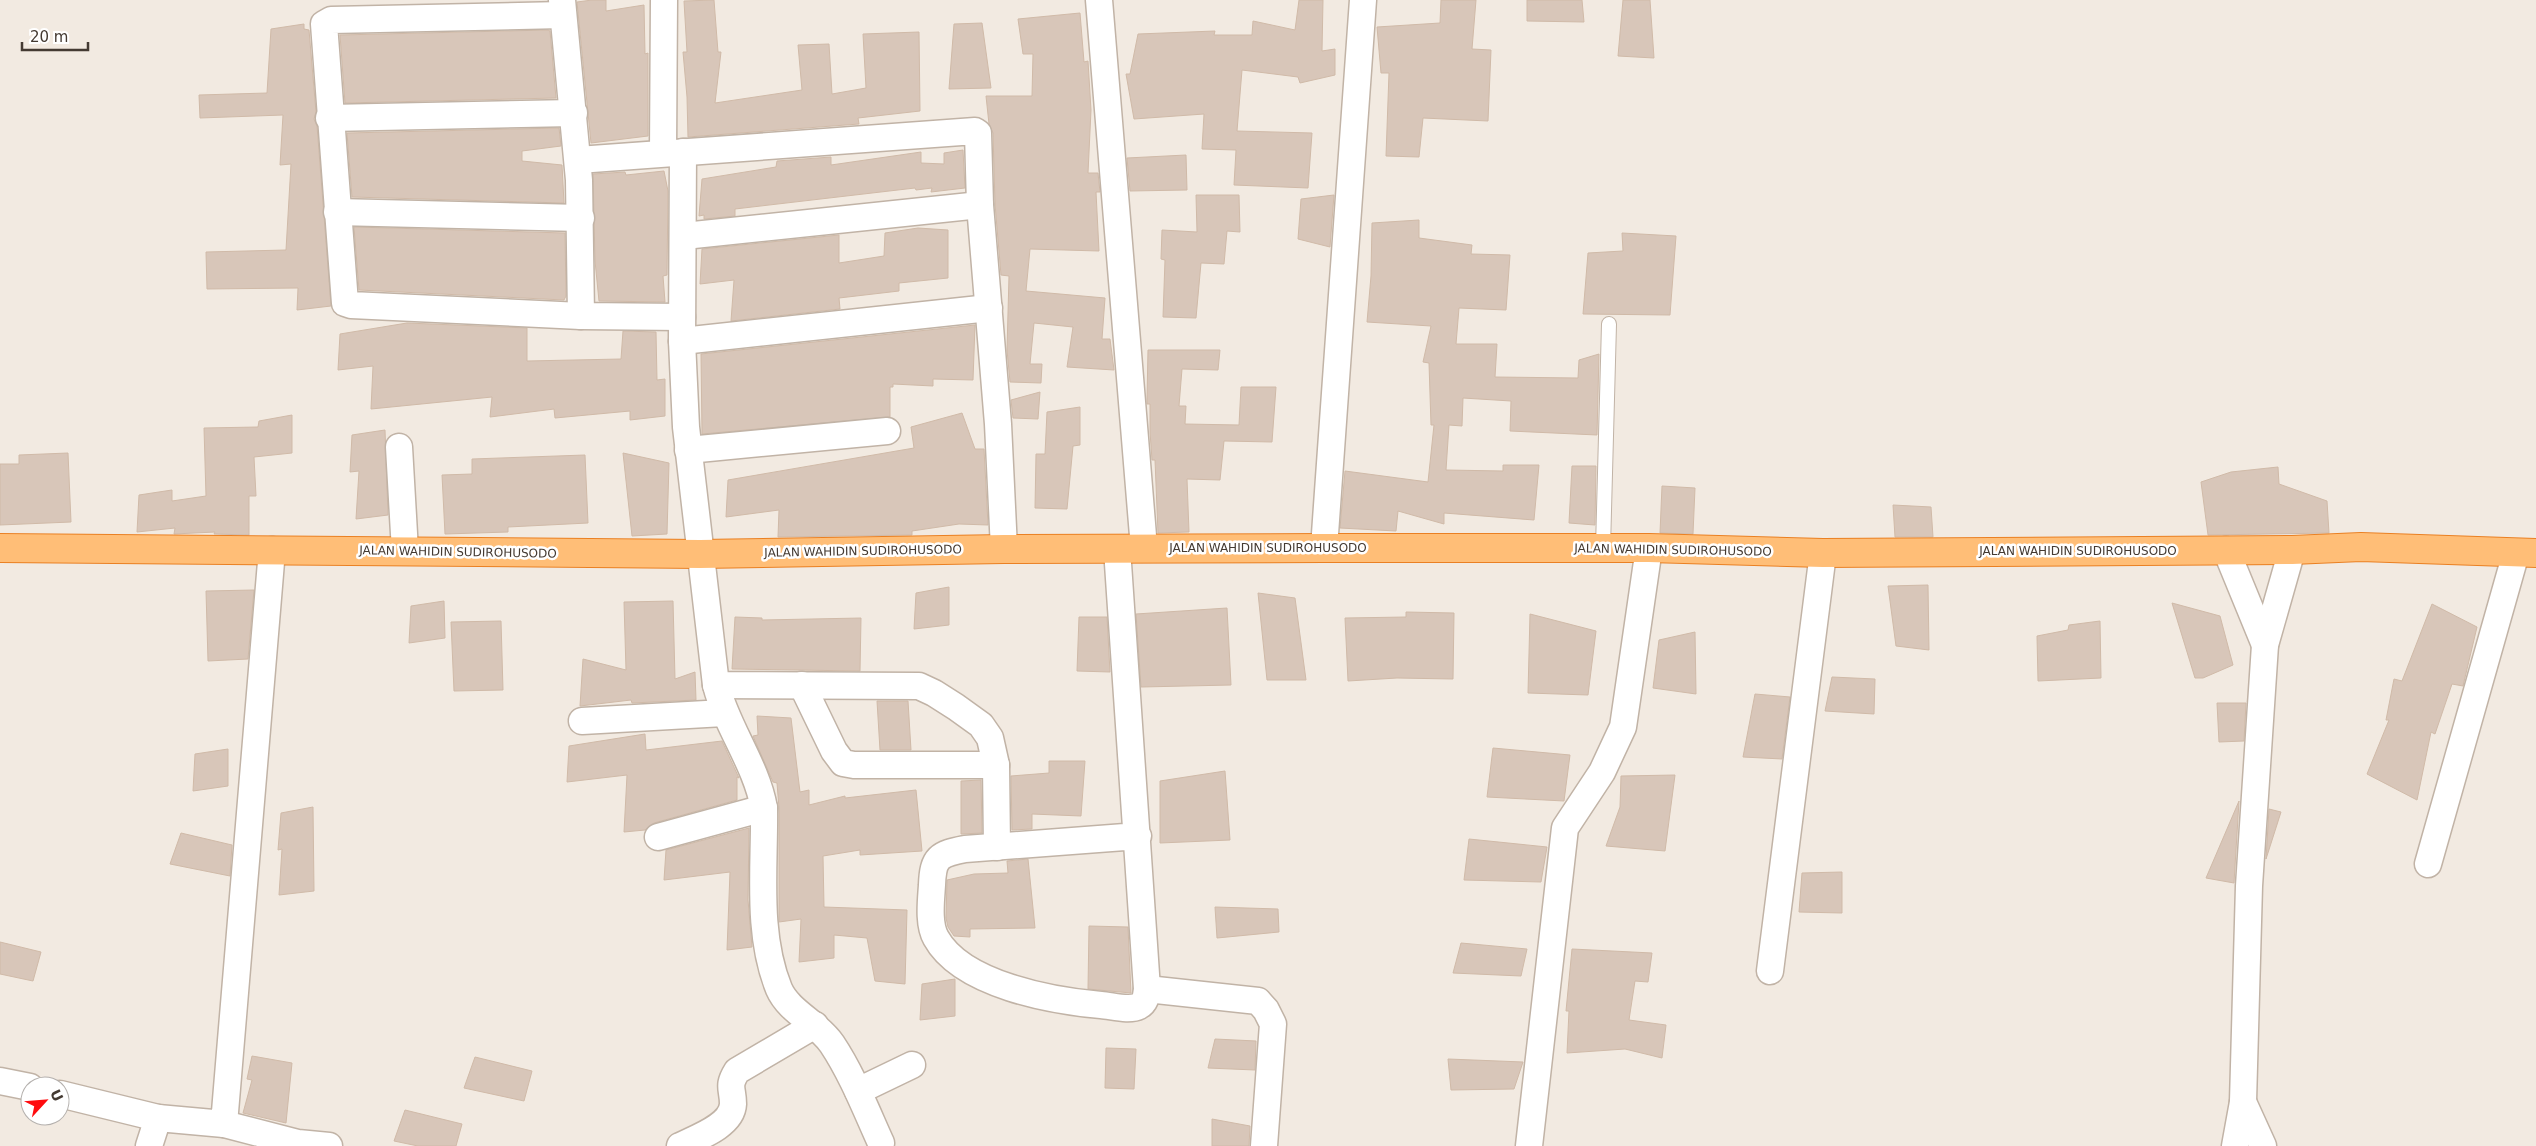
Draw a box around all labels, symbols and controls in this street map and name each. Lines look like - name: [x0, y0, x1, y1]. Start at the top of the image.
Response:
- scale bar: [22, 20, 89, 52]
- text: 20 m: [30, 28, 68, 46]
- street label: JALAN WAHIDIN SUDIROHUSODO: [1168, 541, 1367, 555]
- street label: JALAN WAHIDIN SUDIROHUSODO: [1573, 541, 1772, 559]
- street label: JALAN WAHIDIN SUDIROHUSODO: [763, 542, 962, 560]
- street label: JALAN WAHIDIN SUDIROHUSODO: [358, 543, 557, 561]
- street label: JALAN WAHIDIN SUDIROHUSODO: [1978, 544, 2177, 558]
- north arrow: [20, 1076, 70, 1126]
- text: U: [47, 1087, 66, 1104]

